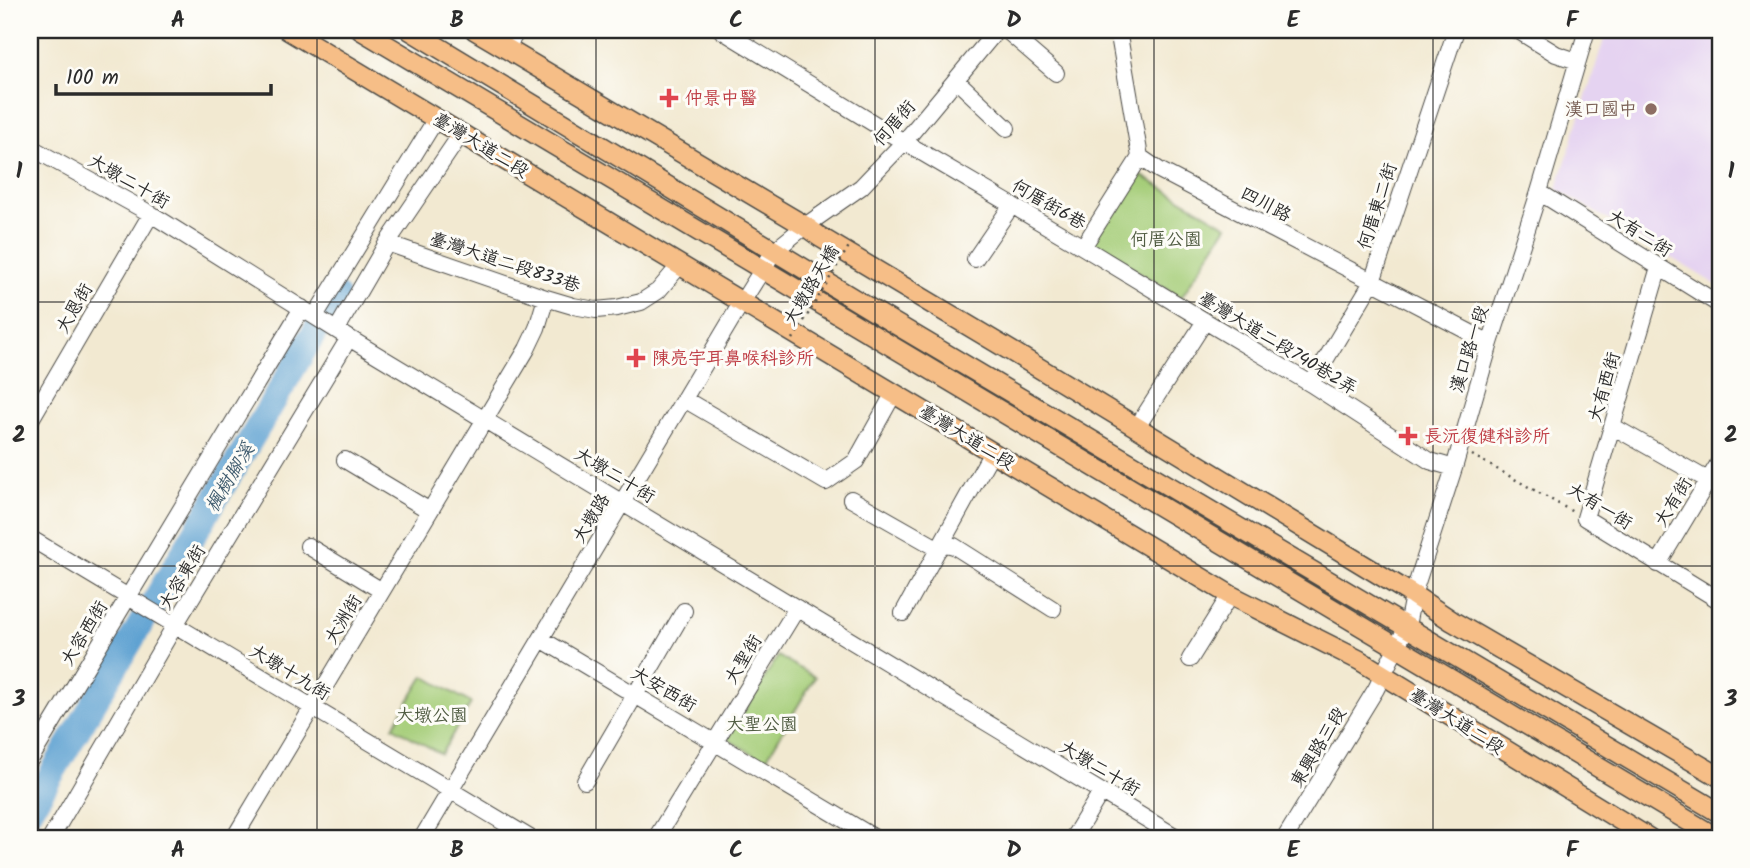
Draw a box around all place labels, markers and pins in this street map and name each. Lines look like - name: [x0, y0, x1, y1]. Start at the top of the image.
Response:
- place label: 仲景中醫: [685, 85, 757, 114]
- marker: 仲景中醫: [659, 88, 679, 108]
- place label: 漢口國中: [1565, 96, 1637, 125]
- marker: 漢口國中: [1643, 101, 1659, 117]
- place label: 陳亮宇耳鼻喉科診所: [652, 345, 814, 374]
- marker: 陳亮宇耳鼻喉科診所: [626, 348, 646, 368]
- place label: 長沅復健科診所: [1424, 423, 1550, 452]
- marker: 長沅復健科診所: [1398, 426, 1418, 446]

